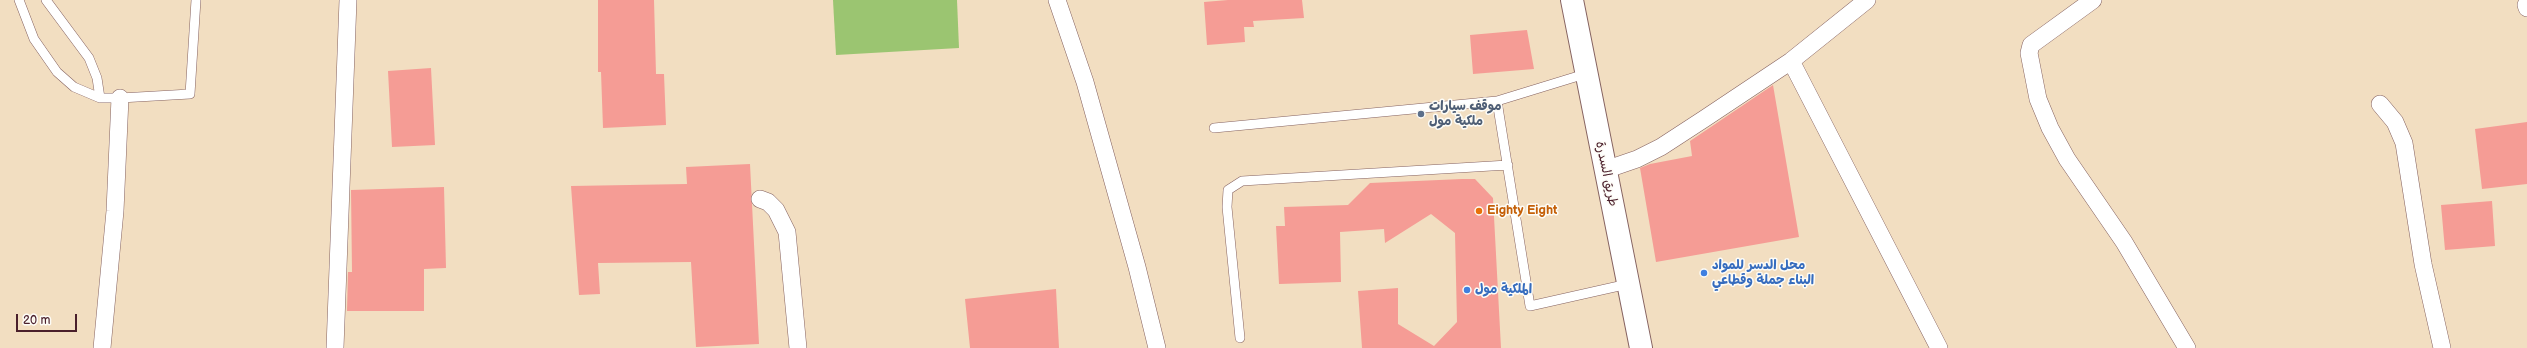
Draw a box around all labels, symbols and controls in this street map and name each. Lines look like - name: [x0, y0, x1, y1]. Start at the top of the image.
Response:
- place label: موقف سيارات ملكية مول: [1429, 99, 1502, 130]
- marker: موقف سيارات ملكية مول: [1416, 109, 1426, 119]
- street label: طريق السدرة: [1591, 140, 1621, 208]
- place label: Eighty Eight: [1487, 203, 1557, 219]
- marker: Eighty Eight: [1474, 206, 1484, 216]
- place label: محل الدسر للمواد البناء جملة وقطاعي: [1712, 258, 1814, 289]
- marker: محل الدسر للمواد البناء جملة وقطاعي: [1699, 268, 1709, 278]
- place label: الملكية مول: [1475, 282, 1532, 298]
- marker: الملكية مول: [1462, 285, 1472, 295]
- scale bar: [18, 306, 79, 332]
- text: 20 m: [23, 313, 50, 328]

